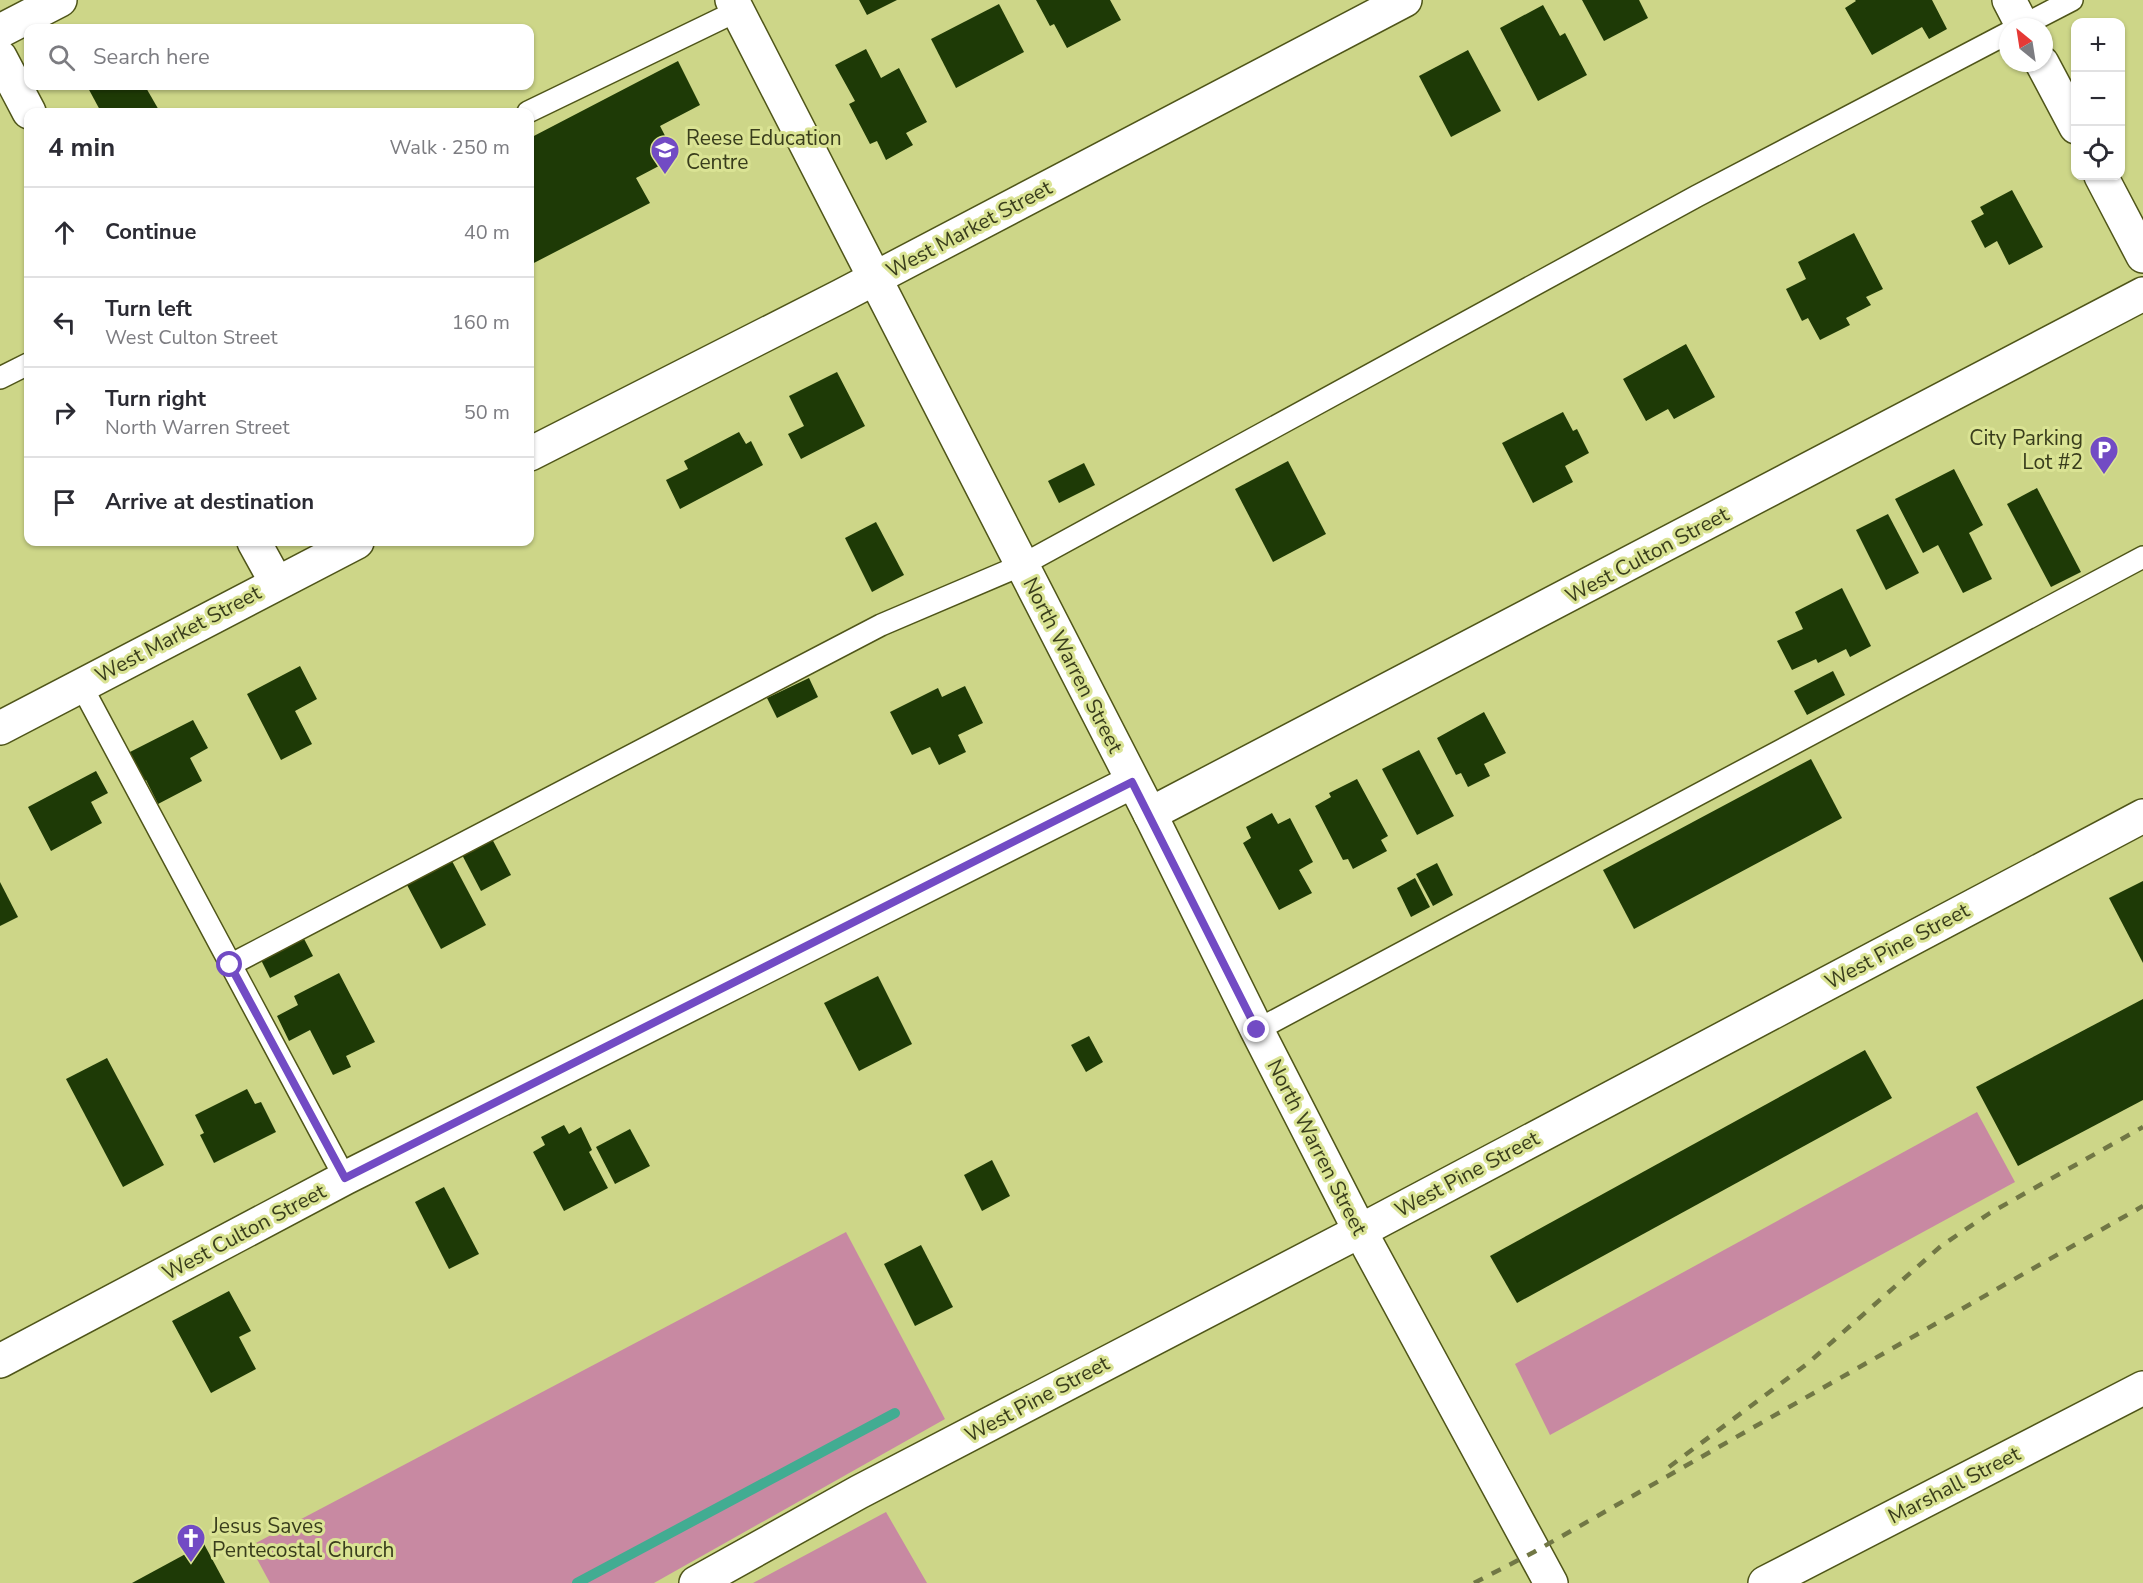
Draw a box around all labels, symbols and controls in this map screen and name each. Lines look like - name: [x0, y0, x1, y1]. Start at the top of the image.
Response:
- north arrow: [1999, 18, 2053, 72]
- map controls: [2071, 18, 2125, 180]
- button: +: [2071, 18, 2125, 72]
- search box: [24, 24, 534, 90]
- icon: search: [45, 41, 78, 74]
- text: Search here: [93, 42, 210, 72]
- button: −: [2071, 72, 2125, 126]
- place label: Reese Education Centre: [686, 124, 842, 176]
- button: locate: [2071, 126, 2125, 180]
- text: 4 min: [48, 130, 115, 165]
- text: Walk · 250 m: [390, 134, 510, 161]
- school or university icon: Reese Education Centre: [649, 134, 681, 176]
- street label: West Market Street: [881, 173, 1057, 285]
- icon: ahead: [48, 216, 81, 249]
- text: Continue: [105, 217, 196, 247]
- text: 40 m: [464, 219, 510, 246]
- text: Turn left: [105, 294, 192, 324]
- icon: left: [48, 306, 81, 339]
- text: 160 m: [452, 309, 510, 336]
- text: West Culton Street: [105, 324, 277, 351]
- text: Turn right: [105, 384, 206, 414]
- icon: right: [48, 396, 81, 429]
- text: 50 m: [464, 399, 510, 426]
- text: North Warren Street: [105, 414, 289, 441]
- place label: City Parking Lot #2: [1969, 424, 2083, 476]
- parking icon: City Parking Lot #2: [2088, 434, 2120, 476]
- icon: arrive: [48, 486, 81, 519]
- text: Arrive at destination: [105, 487, 314, 517]
- street label: West Culton Street: [1560, 500, 1734, 610]
- street label: North Warren Street: [1017, 572, 1130, 758]
- street label: West Market Street: [90, 578, 266, 690]
- street label: West Pine Street: [1820, 896, 1975, 996]
- route start: [216, 951, 242, 977]
- route end: [1243, 1016, 1269, 1042]
- street label: North Warren Street: [1261, 1054, 1374, 1240]
- street label: West Pine Street: [1390, 1124, 1545, 1224]
- street label: West Culton Street: [157, 1177, 331, 1287]
- street label: West Pine Street: [960, 1349, 1115, 1449]
- street label: Marshall Street: [1883, 1439, 2025, 1530]
- place label: Jesus Saves Pentecostal Church: [211, 1512, 395, 1564]
- church icon: Jesus Saves Pentecostal Church: [175, 1522, 207, 1564]

